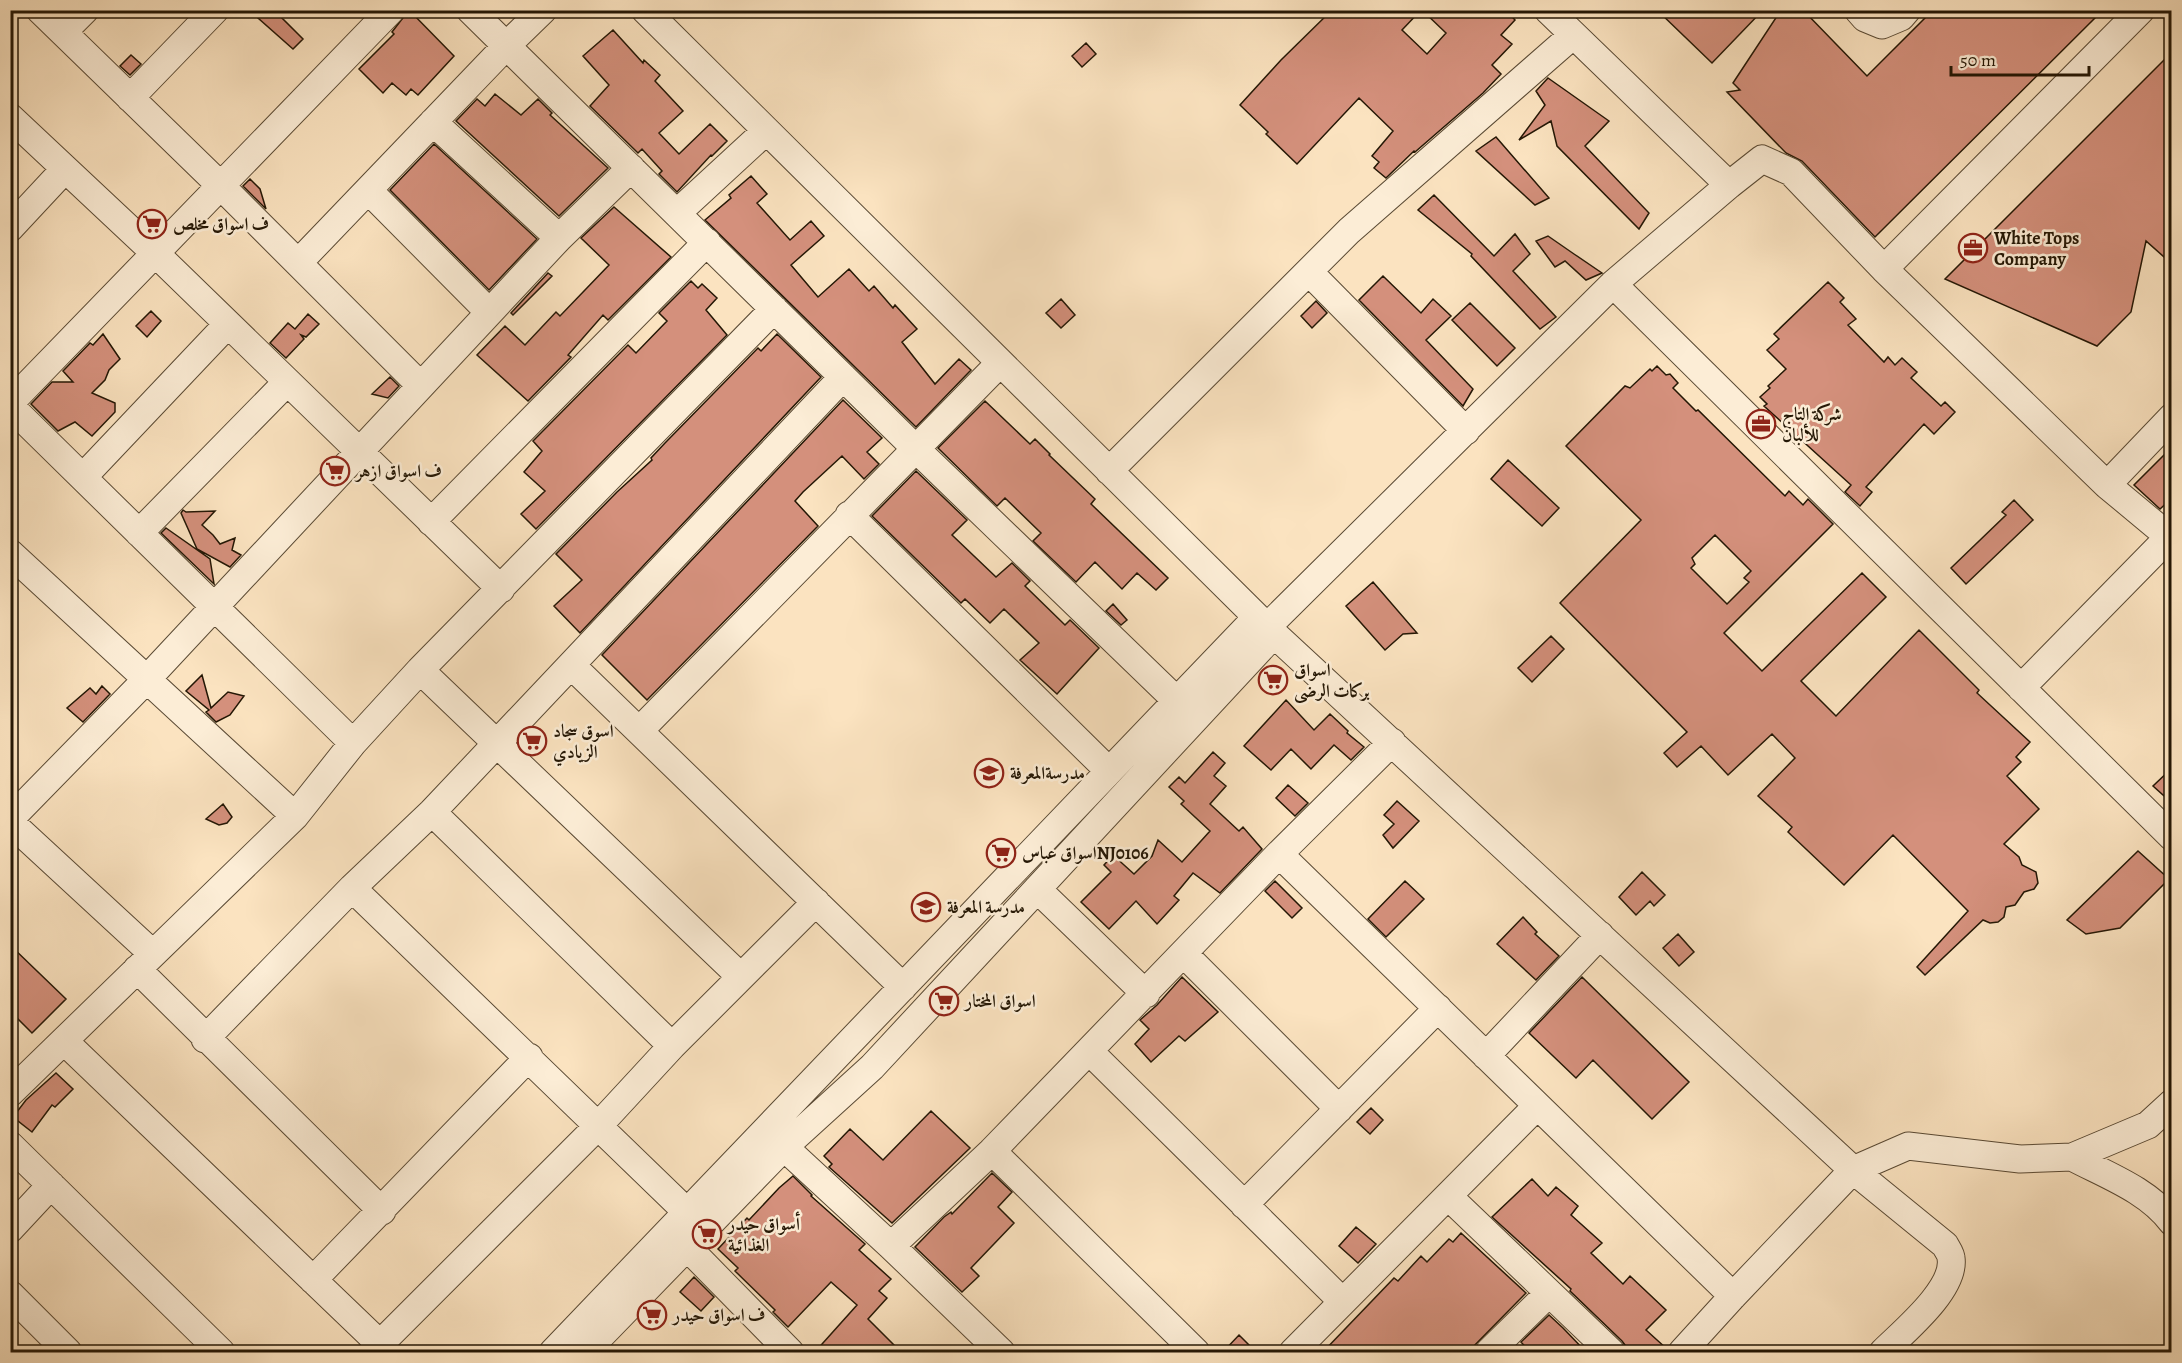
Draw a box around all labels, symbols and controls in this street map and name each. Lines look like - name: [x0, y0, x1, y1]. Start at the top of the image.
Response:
- scale bar: [1951, 39, 2089, 77]
- text: 50 m: [1960, 48, 1996, 72]
- supermarket icon: ف اسواق مخلص: [136, 208, 168, 240]
- place label: ف اسواق مخلص: [173, 212, 269, 236]
- place label: White Tops Company: [1993, 226, 2079, 271]
- office icon: White Tops Company: [1957, 232, 1989, 264]
- place label: شركة التاج للألبان: [1782, 402, 1842, 447]
- office icon: شركة التاج للألبان: [1745, 408, 1777, 440]
- supermarket icon: ف اسواق ازهر: [319, 455, 351, 487]
- place label: ف اسواق ازهر: [354, 459, 442, 483]
- place label: اسواق بركات الرضى: [1294, 658, 1370, 704]
- supermarket icon: اسواق بركات الرضى: [1257, 664, 1289, 696]
- place label: اسوق سجاد الزيادي: [553, 719, 614, 767]
- supermarket icon: اسوق سجاد الزيادي: [516, 725, 548, 757]
- school or university icon: مدرسةالمعرفة: [973, 757, 1005, 789]
- place label: مدرسةالمعرفة: [1010, 761, 1085, 785]
- supermarket icon: اسواق عباسNJ0106: [985, 837, 1017, 869]
- place label: اسواق عباسNJ0106: [1022, 841, 1149, 865]
- school or university icon: مدرسة المعرفة: [910, 891, 942, 923]
- place label: مدرسة المعرفة: [947, 895, 1025, 919]
- supermarket icon: اسواق المختار: [928, 985, 960, 1017]
- place label: اسواق المختار: [963, 989, 1036, 1013]
- place label: أسواق حيدر الغذائية: [726, 1211, 801, 1257]
- supermarket icon: أسواق حيدر الغذائية: [691, 1218, 723, 1250]
- supermarket icon: ف اسواق حيدر: [636, 1299, 668, 1331]
- place label: ف اسواق حيدر: [671, 1303, 765, 1327]

